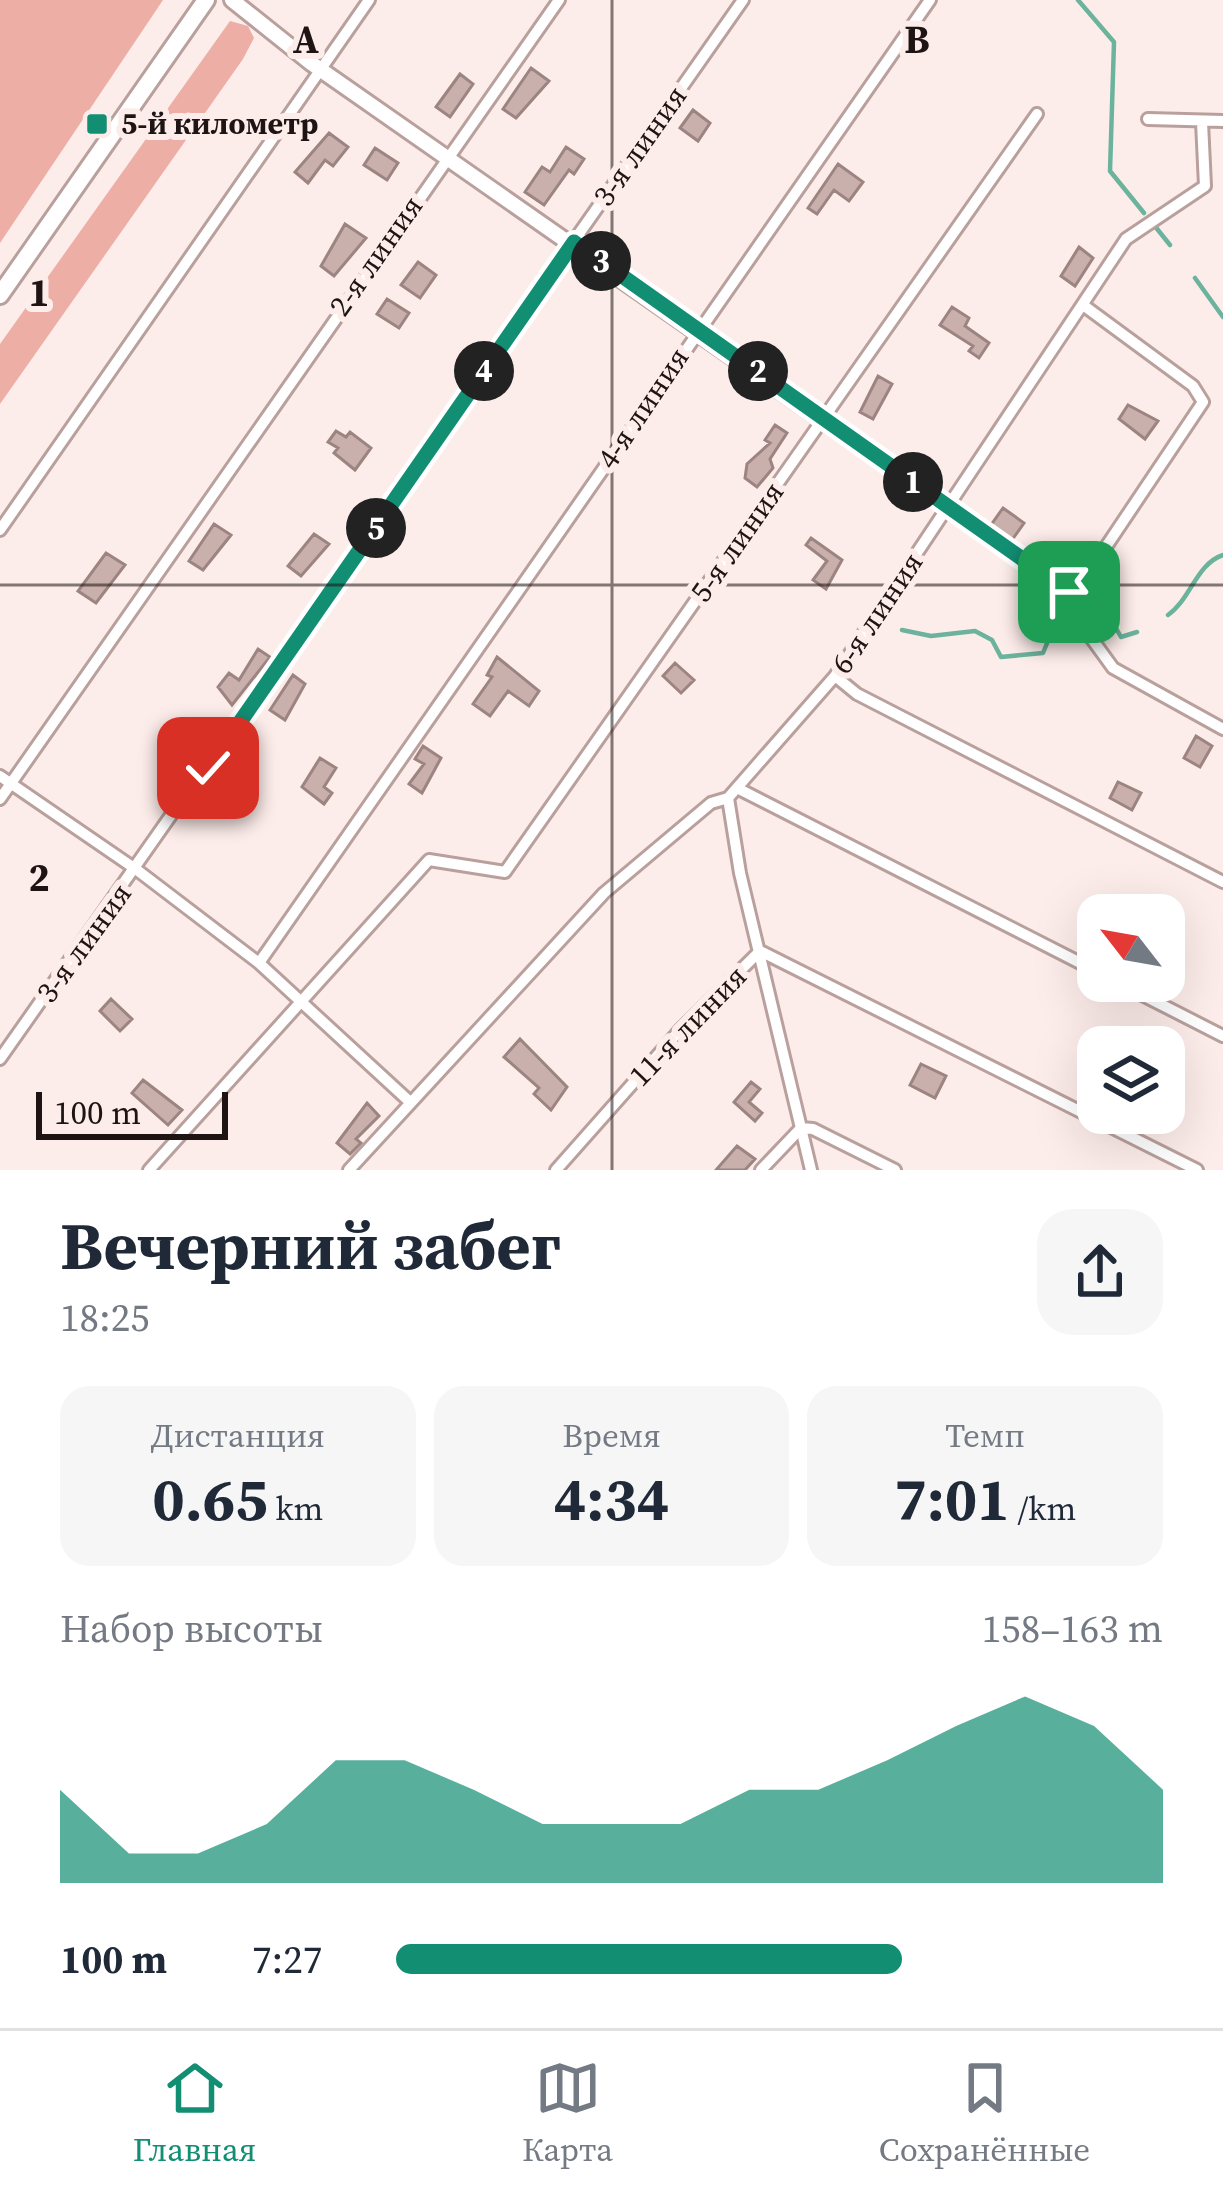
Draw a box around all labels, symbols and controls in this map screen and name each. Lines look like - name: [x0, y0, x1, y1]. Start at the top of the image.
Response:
- text: A: [293, 13, 319, 66]
- text: B: [904, 13, 930, 66]
- street label: 3-я линия: [583, 77, 696, 214]
- place label: 5-й километр: [121, 103, 318, 144]
- marker: 5-й километр: [84, 111, 110, 137]
- street label: 2-я линия: [319, 187, 432, 324]
- pin: 3: [571, 231, 631, 291]
- text: 3: [592, 238, 610, 283]
- text: 1: [28, 266, 50, 319]
- street label: 4-я линия: [587, 339, 698, 477]
- pin: 4: [454, 341, 514, 401]
- pin: 2: [728, 341, 788, 401]
- text: 4: [475, 348, 493, 393]
- text: 2: [749, 348, 767, 393]
- pin: 1: [883, 452, 943, 512]
- text: 1: [904, 459, 922, 504]
- street label: 5-я линия: [680, 473, 793, 610]
- pin: 5: [346, 498, 406, 558]
- text: 5: [367, 505, 385, 550]
- pin: [1018, 541, 1120, 643]
- street label: 6-я линия: [821, 544, 932, 682]
- icon: arrive: [1036, 559, 1102, 625]
- pin: [157, 717, 259, 819]
- icon: check: [175, 735, 241, 801]
- text: 2: [28, 851, 50, 904]
- street label: 3-я линия: [26, 875, 141, 1011]
- north arrow: [1077, 894, 1185, 1002]
- map controls: [1077, 894, 1185, 1134]
- street label: 11-я линия: [620, 956, 756, 1095]
- button: layers: [1077, 1026, 1185, 1134]
- scale bar: [36, 1086, 228, 1139]
- text: 100 m: [54, 1090, 141, 1135]
- text: Вечерний забег: [60, 1201, 561, 1291]
- button: share: [1037, 1209, 1163, 1335]
- text: 18:25: [60, 1291, 150, 1344]
- text: Дистанция: [151, 1413, 325, 1458]
- text: Время: [562, 1413, 661, 1458]
- text: Темп: [945, 1413, 1025, 1458]
- text: 0.65: [152, 1458, 268, 1540]
- text: 4:34: [554, 1458, 669, 1540]
- text: 7:01: [894, 1458, 1010, 1540]
- text: km: [268, 1486, 323, 1531]
- text: /km: [1010, 1486, 1076, 1531]
- text: Набор высоты: [60, 1602, 323, 1655]
- text: 158–163 m: [982, 1602, 1163, 1655]
- text: 100 m: [60, 1933, 167, 1986]
- text: 7:27: [252, 1933, 322, 1986]
- tab: Главная: [133, 2055, 256, 2172]
- tab: Карта: [522, 2055, 613, 2172]
- tab: Сохранённые: [879, 2055, 1090, 2172]

